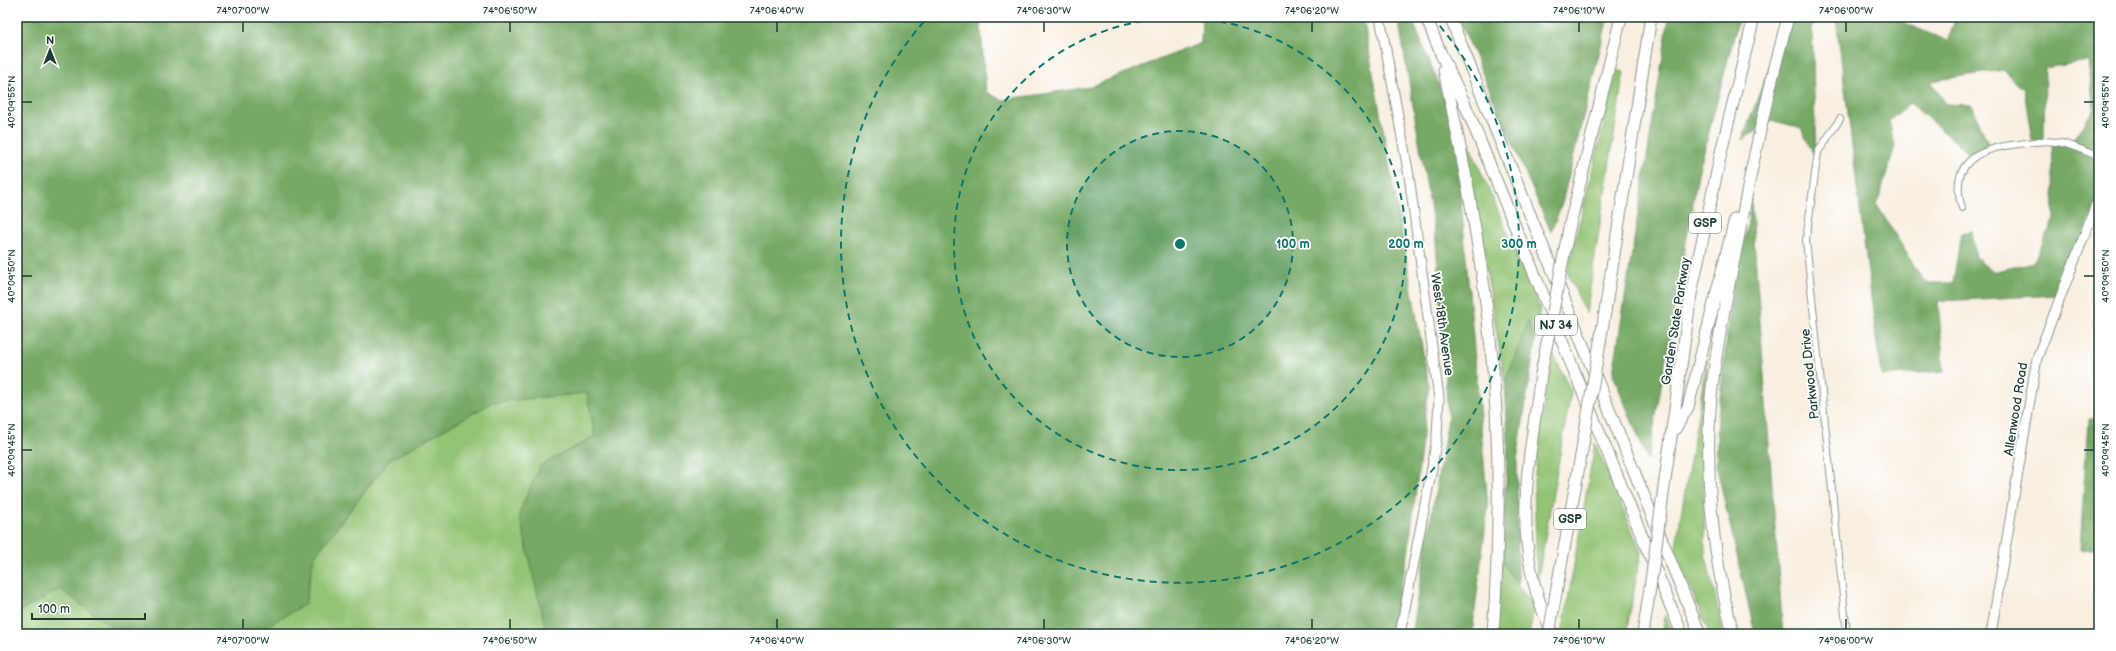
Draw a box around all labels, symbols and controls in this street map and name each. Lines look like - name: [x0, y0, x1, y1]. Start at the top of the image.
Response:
- text: 74°07'00"W: [217, 5, 269, 17]
- text: 74°06'50"W: [483, 5, 537, 17]
- text: 74°06'40"W: [750, 5, 804, 17]
- text: 74°06'30"W: [1017, 5, 1071, 17]
- text: 74°06'20"W: [1285, 5, 1339, 17]
- text: 74°06'10"W: [1553, 5, 1605, 17]
- text: 74°06'00"W: [1819, 5, 1873, 17]
- north arrow: [30, 30, 70, 70]
- text: N: [46, 34, 54, 47]
- text: 40°09'55"N: [6, 75, 18, 129]
- text: 40°09'55"N: [2100, 75, 2112, 129]
- road number: GSP: [1689, 213, 1721, 233]
- centre of rings: [1173, 237, 1187, 251]
- text: 100 m: [1276, 237, 1310, 252]
- text: 200 m: [1388, 237, 1424, 252]
- text: 300 m: [1501, 237, 1537, 252]
- text: 40°09'50"N: [6, 249, 18, 303]
- text: 40°09'50"N: [2100, 249, 2112, 303]
- street label: Garden State Parkway: [1658, 256, 1694, 386]
- street label: West 18th Avenue: [1427, 272, 1457, 377]
- road number: NJ 34: [1535, 315, 1577, 335]
- street label: Parkwood Drive: [1797, 328, 1823, 420]
- street label: Allenwood Road: [2001, 361, 2031, 457]
- text: 40°09'45"N: [6, 423, 18, 477]
- text: 40°09'45"N: [2100, 423, 2112, 477]
- road number: GSP: [1554, 509, 1586, 529]
- scale bar: [32, 595, 145, 621]
- text: 100 m: [38, 602, 70, 617]
- text: 74°07'00"W: [217, 635, 269, 647]
- text: 74°06'50"W: [483, 635, 537, 647]
- text: 74°06'40"W: [750, 635, 804, 647]
- text: 74°06'30"W: [1017, 635, 1071, 647]
- text: 74°06'20"W: [1285, 635, 1339, 647]
- text: 74°06'10"W: [1553, 635, 1605, 647]
- text: 74°06'00"W: [1819, 635, 1873, 647]

